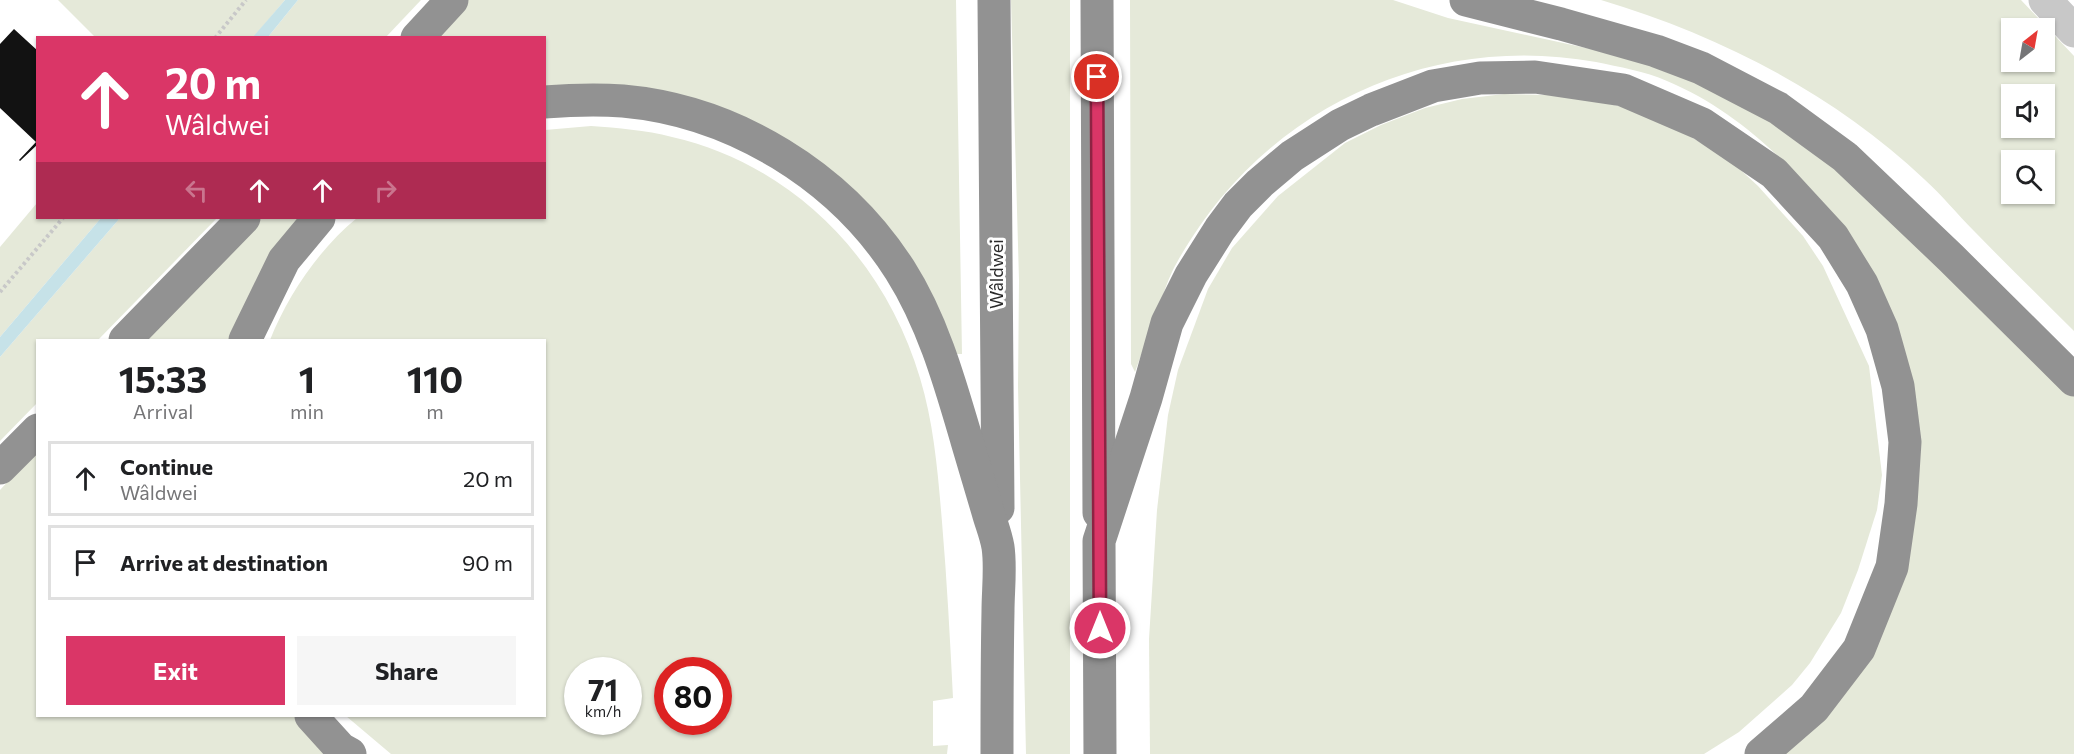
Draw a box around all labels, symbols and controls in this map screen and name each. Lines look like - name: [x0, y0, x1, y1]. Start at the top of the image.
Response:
- north arrow: [2001, 18, 2055, 72]
- map controls: [2001, 18, 2055, 204]
- pin: [1071, 51, 1122, 102]
- text: 20 m: [165, 56, 261, 108]
- icon: ahead: [66, 60, 144, 138]
- icon: arrive: [1080, 60, 1113, 93]
- button: sound: [2001, 84, 2055, 138]
- text: Wâldwei: [165, 108, 270, 141]
- button: search: [2001, 150, 2055, 204]
- icon: left: [180, 174, 213, 207]
- icon: ahead: [243, 174, 276, 207]
- icon: ahead: [306, 174, 339, 207]
- icon: right: [369, 174, 402, 207]
- street label: Wâldwei: [985, 239, 1007, 309]
- text: 15:33: [119, 356, 207, 400]
- text: 1: [299, 356, 315, 400]
- text: 110: [407, 356, 463, 400]
- text: Arrival: [133, 399, 193, 423]
- text: min: [290, 399, 324, 423]
- text: m: [426, 399, 444, 423]
- text: Continue: [120, 453, 213, 480]
- icon: ahead: [69, 462, 102, 495]
- text: 20 m: [463, 465, 513, 492]
- text: Wâldwei: [120, 480, 198, 504]
- icon: arrive: [69, 546, 102, 579]
- text: Arrive at destination: [120, 549, 328, 576]
- text: 90 m: [462, 549, 513, 576]
- position arrow: [1068, 596, 1132, 660]
- button: Exit: [66, 636, 285, 705]
- button: Share: [297, 636, 516, 705]
- speed limit sign: 80: [654, 657, 732, 735]
- text: 71: [588, 670, 618, 707]
- text: km/h: [585, 702, 621, 720]

